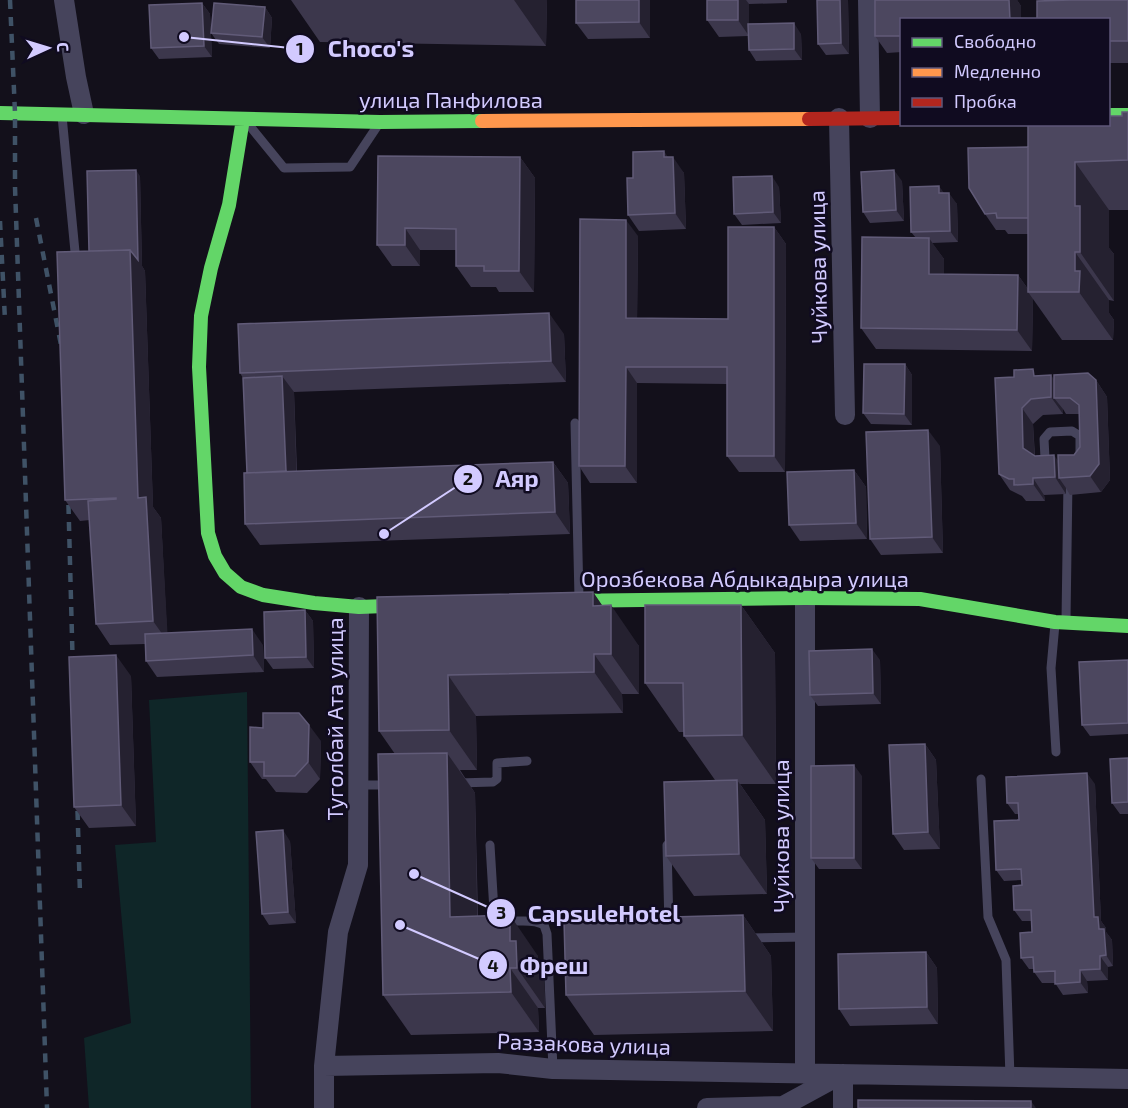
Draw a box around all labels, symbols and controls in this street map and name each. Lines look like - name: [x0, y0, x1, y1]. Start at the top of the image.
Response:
- north arrow: [18, 18, 78, 78]
- legend: [900, 18, 1110, 126]
- callout: Choco's: [285, 28, 426, 70]
- text: Свободно: [954, 30, 1036, 52]
- text: Choco's: [328, 33, 414, 62]
- text: 1: [296, 37, 304, 59]
- text: С: [54, 42, 73, 52]
- text: Медленно: [954, 60, 1041, 82]
- street label: улица Панфилова: [359, 86, 543, 113]
- text: Пробка: [954, 90, 1017, 112]
- street label: Чуйкова улица: [803, 190, 832, 344]
- callout: Аяр: [453, 458, 551, 500]
- text: Аяр: [495, 463, 539, 492]
- text: 2: [463, 467, 473, 489]
- street label: Орозбекова Абдыкадыра улица: [581, 565, 909, 592]
- street label: Туголбай Ата улица: [321, 617, 348, 821]
- street label: Чуйкова улица: [767, 759, 794, 913]
- callout: CapsuleHotel: [486, 892, 692, 934]
- text: CapsuleHotel: [528, 898, 680, 927]
- text: 3: [496, 901, 506, 923]
- callout: Фреш: [478, 944, 600, 986]
- text: Фреш: [520, 950, 588, 979]
- text: 4: [487, 954, 499, 976]
- street label: Раззакова улица: [497, 1027, 671, 1060]

